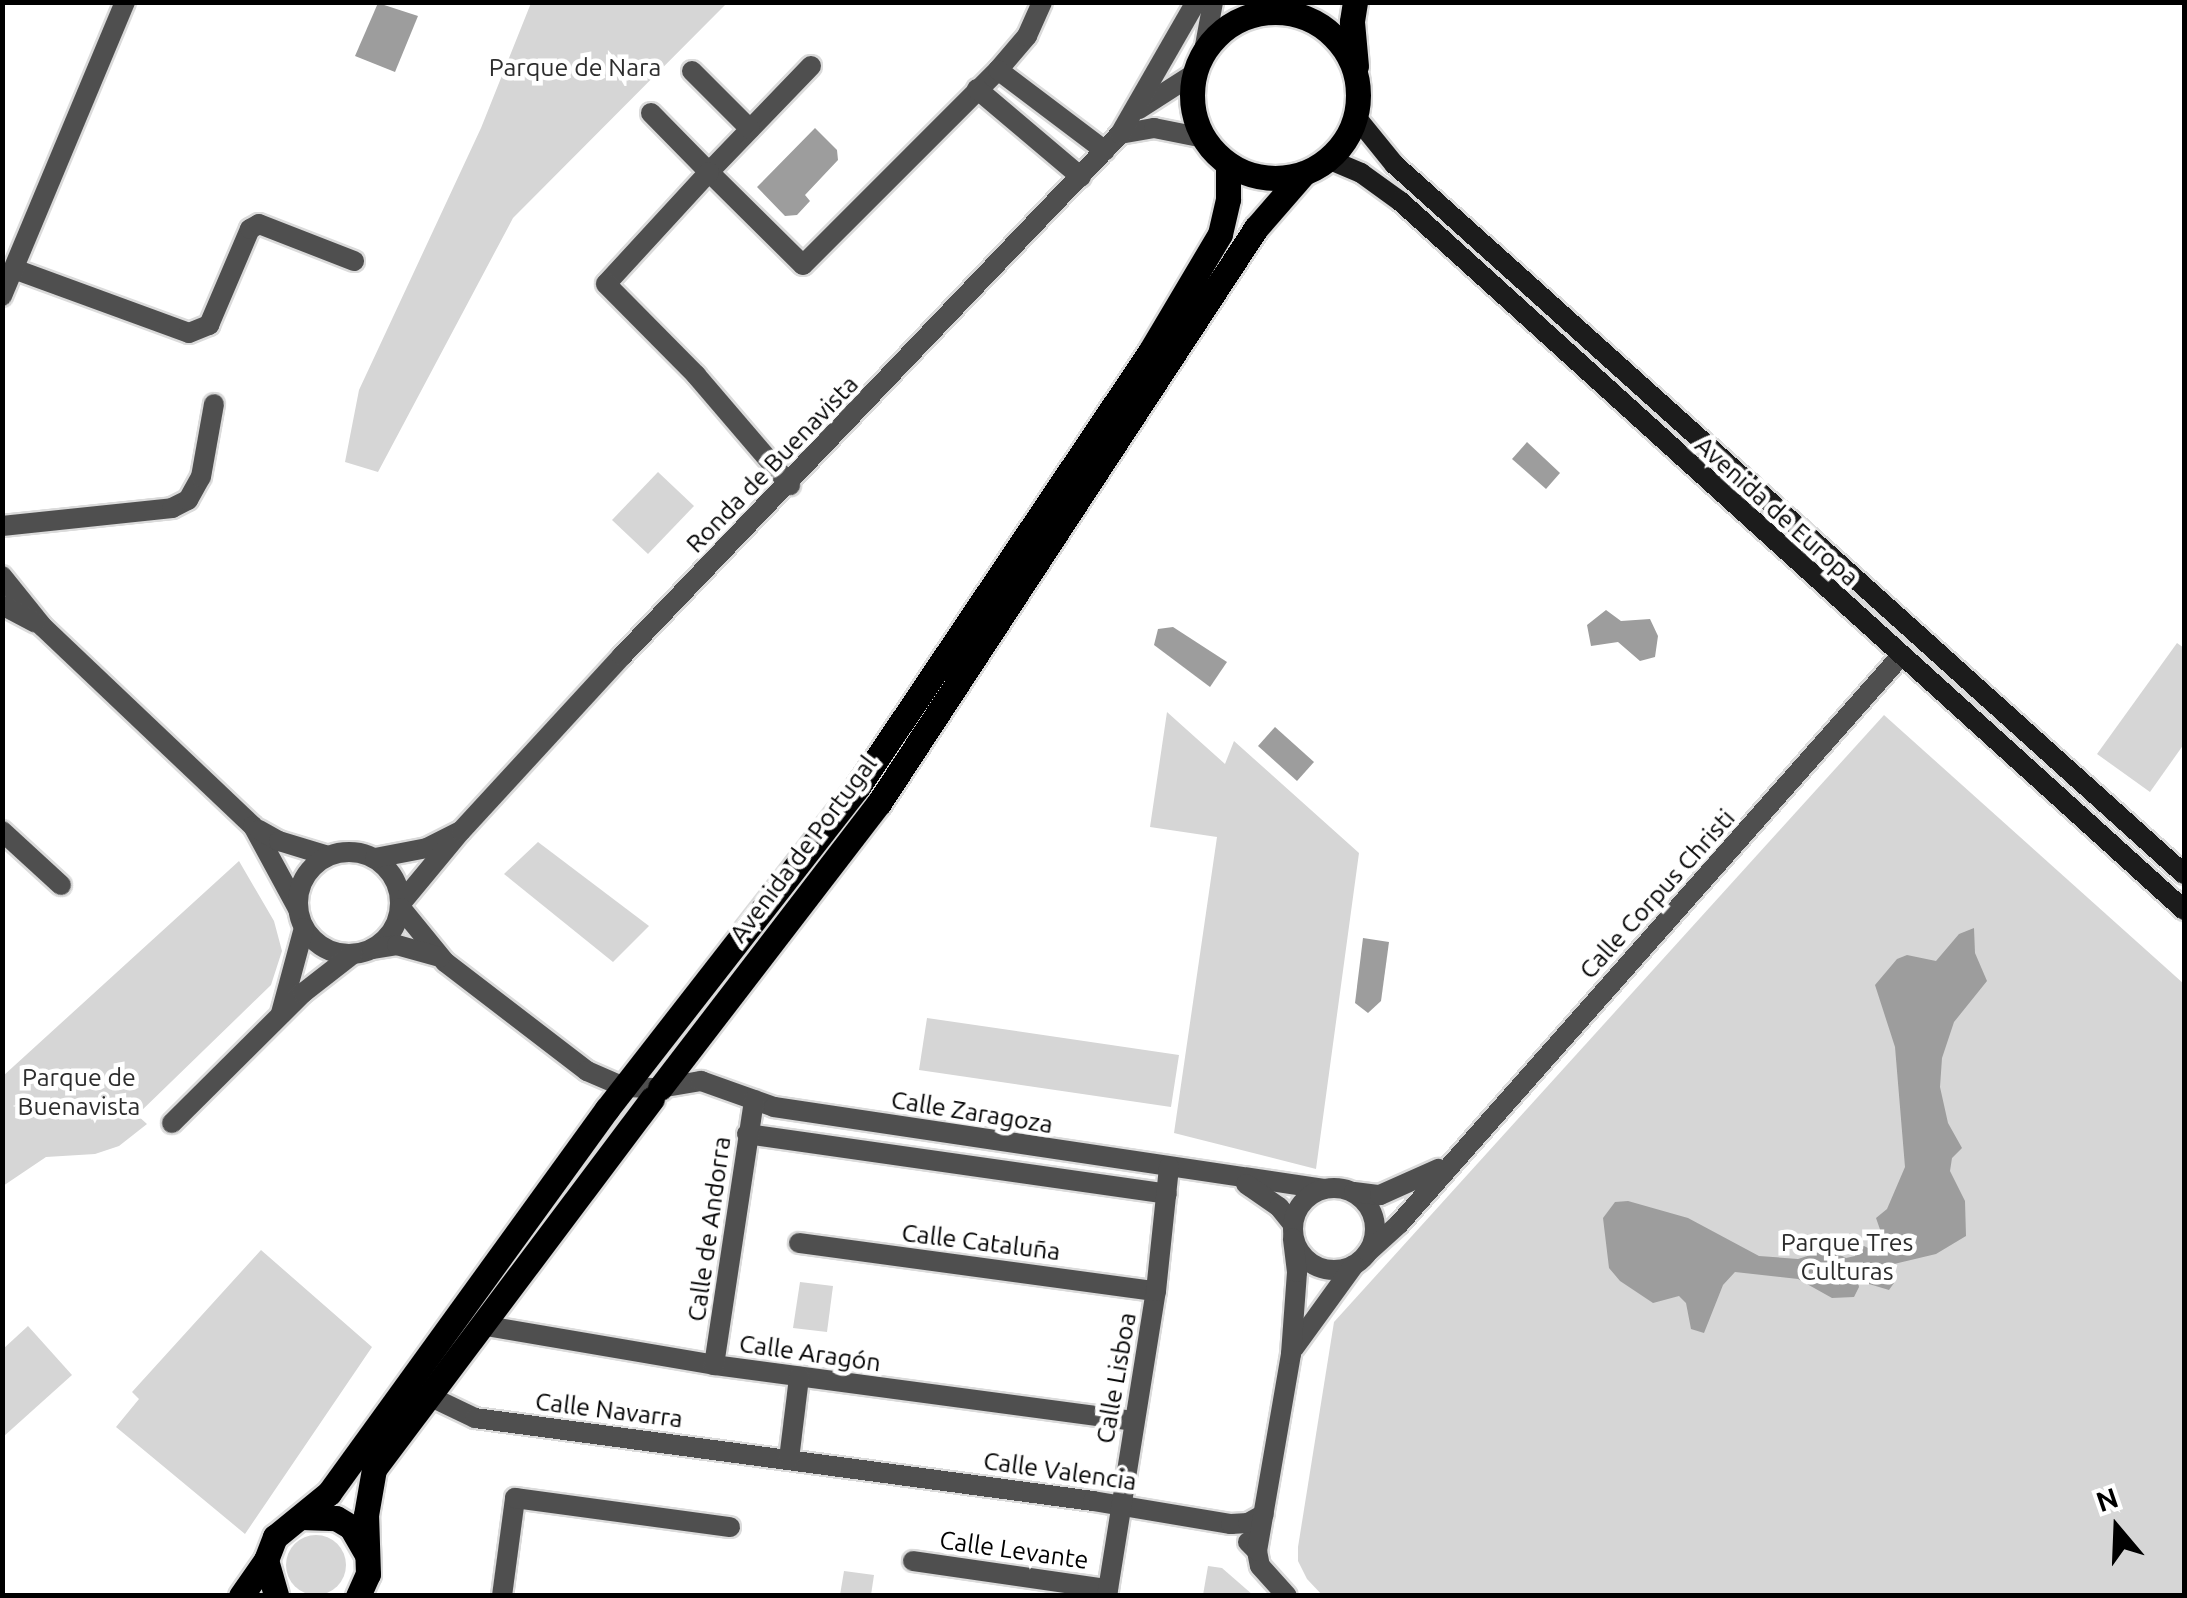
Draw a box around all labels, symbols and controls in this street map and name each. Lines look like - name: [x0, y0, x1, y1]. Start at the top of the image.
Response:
- park label: Parque de Nara: [489, 52, 661, 82]
- street label: Ronda de Buenavista: [680, 369, 864, 559]
- street label: Avenida de Europa: [1689, 430, 1865, 592]
- street label: Avenida de Portugal: [723, 750, 883, 948]
- street label: Calle Corpus Christi: [1573, 803, 1741, 985]
- park label: Parque de Buenavista: [18, 1063, 140, 1122]
- street label: Calle Zaragoza: [889, 1084, 1055, 1140]
- street label: Calle de Andorra: [681, 1135, 737, 1323]
- street label: Calle Cataluña: [900, 1217, 1062, 1267]
- park label: Parque Tres Culturas: [1781, 1228, 1913, 1287]
- street label: Calle Lisboa: [1090, 1310, 1142, 1446]
- street label: Calle Aragón: [737, 1328, 883, 1378]
- street label: Calle Navarra: [534, 1386, 684, 1434]
- street label: Calle Valencia: [982, 1445, 1138, 1497]
- north arrow: [2067, 1478, 2167, 1578]
- text: N: [2092, 1481, 2122, 1517]
- street label: Calle Levante: [938, 1525, 1090, 1575]

